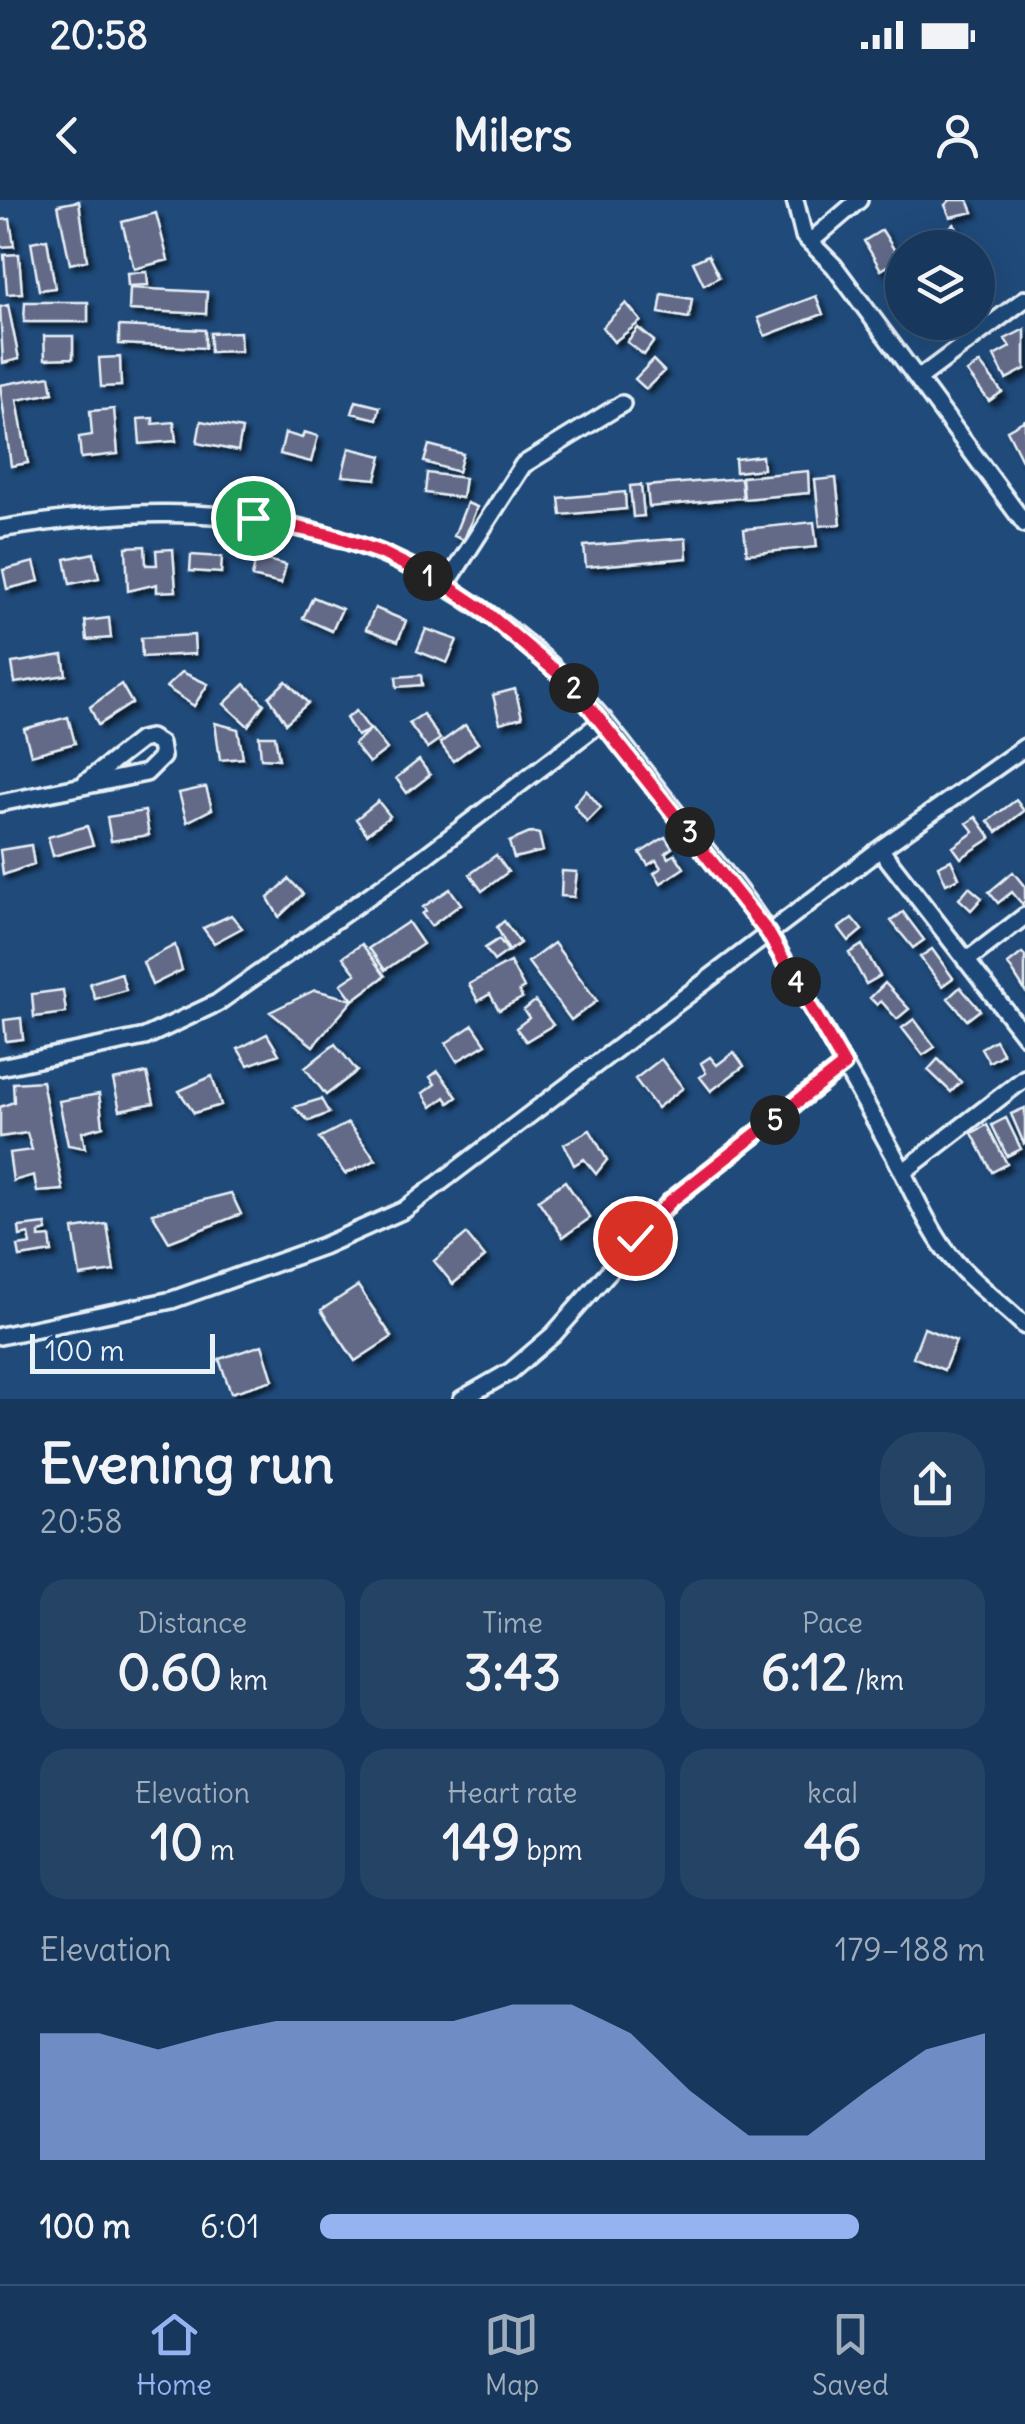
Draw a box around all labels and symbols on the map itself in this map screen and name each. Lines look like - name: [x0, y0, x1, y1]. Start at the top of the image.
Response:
- pin: [211, 476, 296, 561]
- pin: 1: [403, 551, 453, 601]
- pin: 2: [549, 663, 599, 713]
- pin: 3: [665, 807, 715, 857]
- pin: 4: [771, 957, 821, 1007]
- pin: 5: [750, 1095, 800, 1145]
- pin: [593, 1196, 678, 1281]
- scale bar: [30, 1329, 215, 1374]

